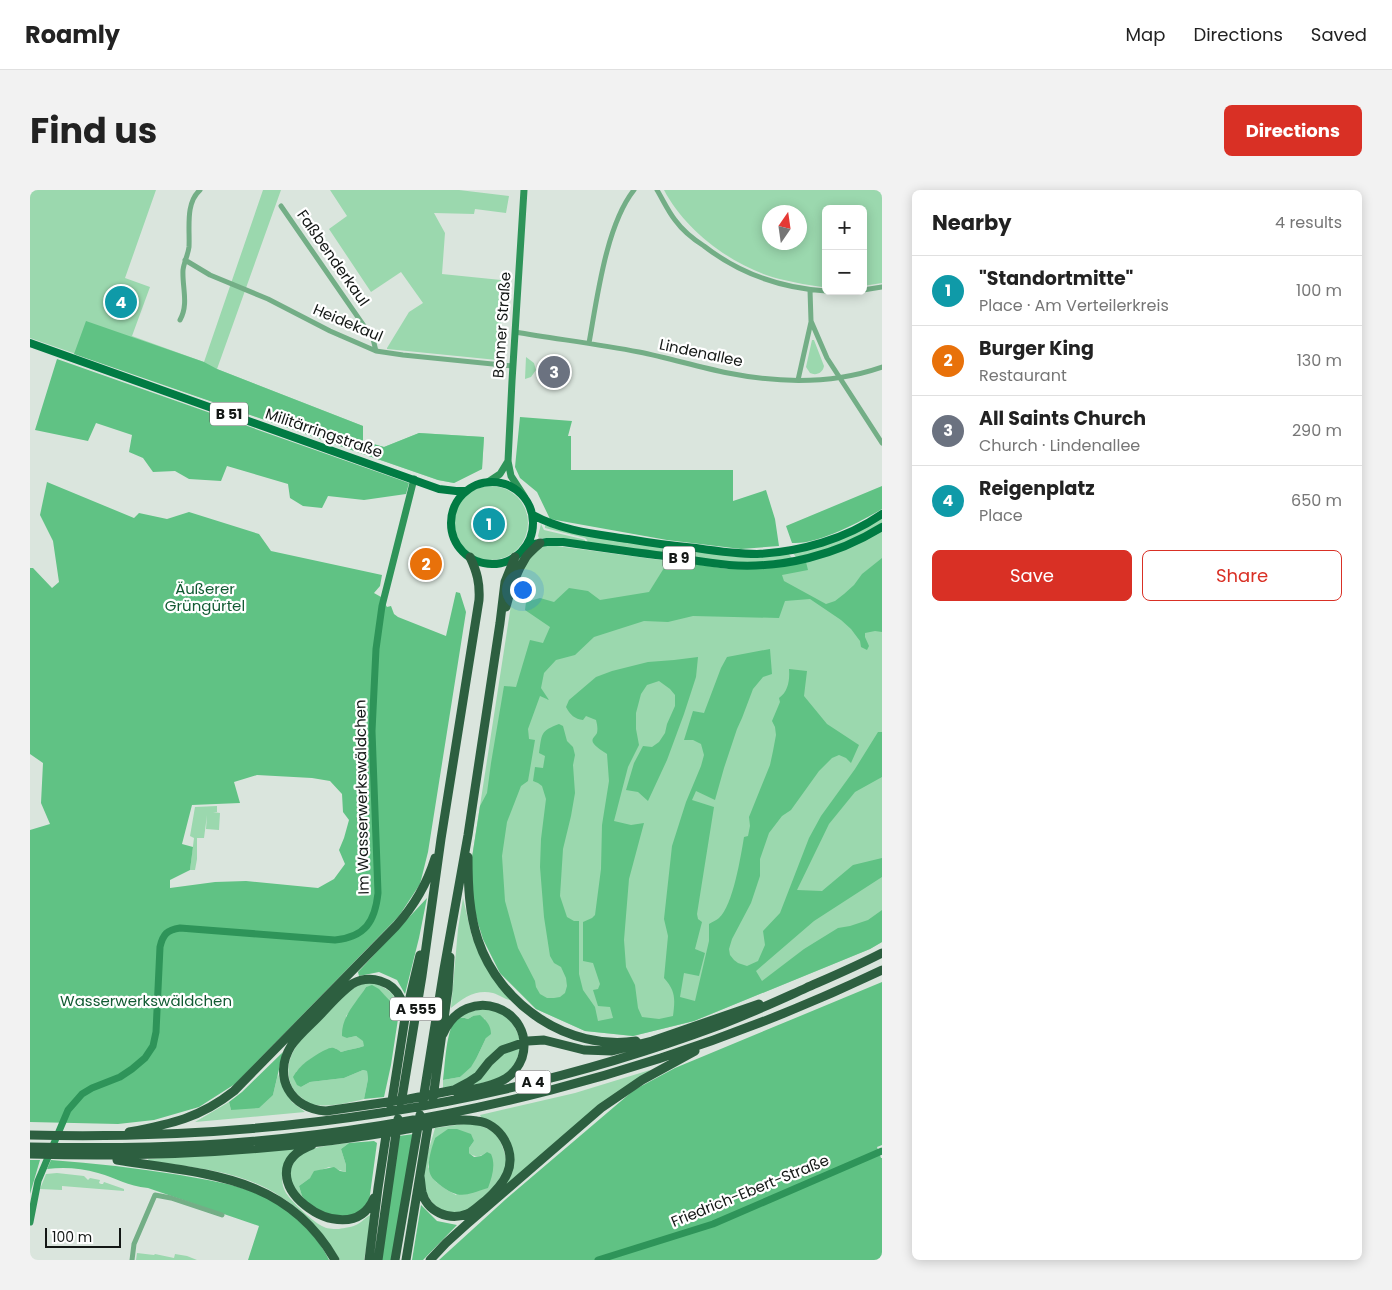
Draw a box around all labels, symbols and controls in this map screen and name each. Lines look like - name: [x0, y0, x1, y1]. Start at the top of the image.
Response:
- text: Roamly: [25, 18, 120, 51]
- text: Map: [1126, 22, 1165, 47]
- text: Directions: [1193, 22, 1283, 47]
- text: Saved: [1311, 22, 1367, 47]
- button: Directions: [1224, 105, 1362, 156]
- text: Find us: [30, 106, 157, 155]
- street label: Faßbenderkaul: [292, 205, 374, 310]
- north arrow: [762, 205, 807, 250]
- map controls: [822, 205, 867, 295]
- button: +: [822, 205, 867, 250]
- text: Nearby: [932, 208, 1012, 237]
- text: 4 results: [1275, 211, 1342, 234]
- button: −: [822, 250, 867, 295]
- text: "Standortmitte": [979, 265, 1133, 292]
- street label: Bonner Straße: [487, 271, 516, 379]
- text: 1: [945, 279, 951, 302]
- text: 100 m: [1296, 279, 1342, 302]
- pin: 4: [105, 283, 137, 321]
- text: Place · Am Verteilerkreis: [979, 294, 1169, 317]
- street label: Heidekaul: [310, 298, 386, 347]
- street label: Lindenallee: [657, 333, 745, 372]
- text: Burger King: [979, 335, 1094, 362]
- text: 2: [943, 349, 953, 372]
- text: 130 m: [1297, 349, 1342, 372]
- pin: 3: [538, 353, 570, 391]
- text: Restaurant: [979, 364, 1067, 387]
- road number: B 51: [210, 402, 248, 425]
- street label: Militärringstraße: [263, 403, 386, 462]
- text: All Saints Church: [979, 405, 1146, 432]
- text: 3: [943, 419, 953, 442]
- text: 290 m: [1292, 419, 1342, 442]
- text: Church · Lindenallee: [979, 434, 1140, 457]
- text: Reigenplatz: [979, 475, 1095, 502]
- text: 4: [943, 489, 953, 512]
- text: 650 m: [1291, 489, 1342, 512]
- text: Place: [979, 504, 1023, 527]
- pin: 1: [473, 505, 505, 543]
- pin: 2: [410, 545, 442, 583]
- road number: B 9: [663, 546, 695, 569]
- button: Save: [932, 550, 1132, 601]
- button: Share: [1142, 550, 1342, 601]
- your location: [510, 577, 536, 603]
- park label: Äußerer Grüngürtel: [165, 578, 245, 616]
- street label: Im Wasserwerkswäldchen: [349, 699, 374, 895]
- park label: Wasserwerkswäldchen: [60, 990, 232, 1011]
- road number: A 555: [390, 998, 442, 1021]
- road number: A 4: [516, 1070, 550, 1094]
- street label: Friedrich-Ebert-Straße: [668, 1149, 832, 1232]
- scale bar: [45, 1225, 121, 1248]
- text: 100 m: [52, 1227, 92, 1247]

